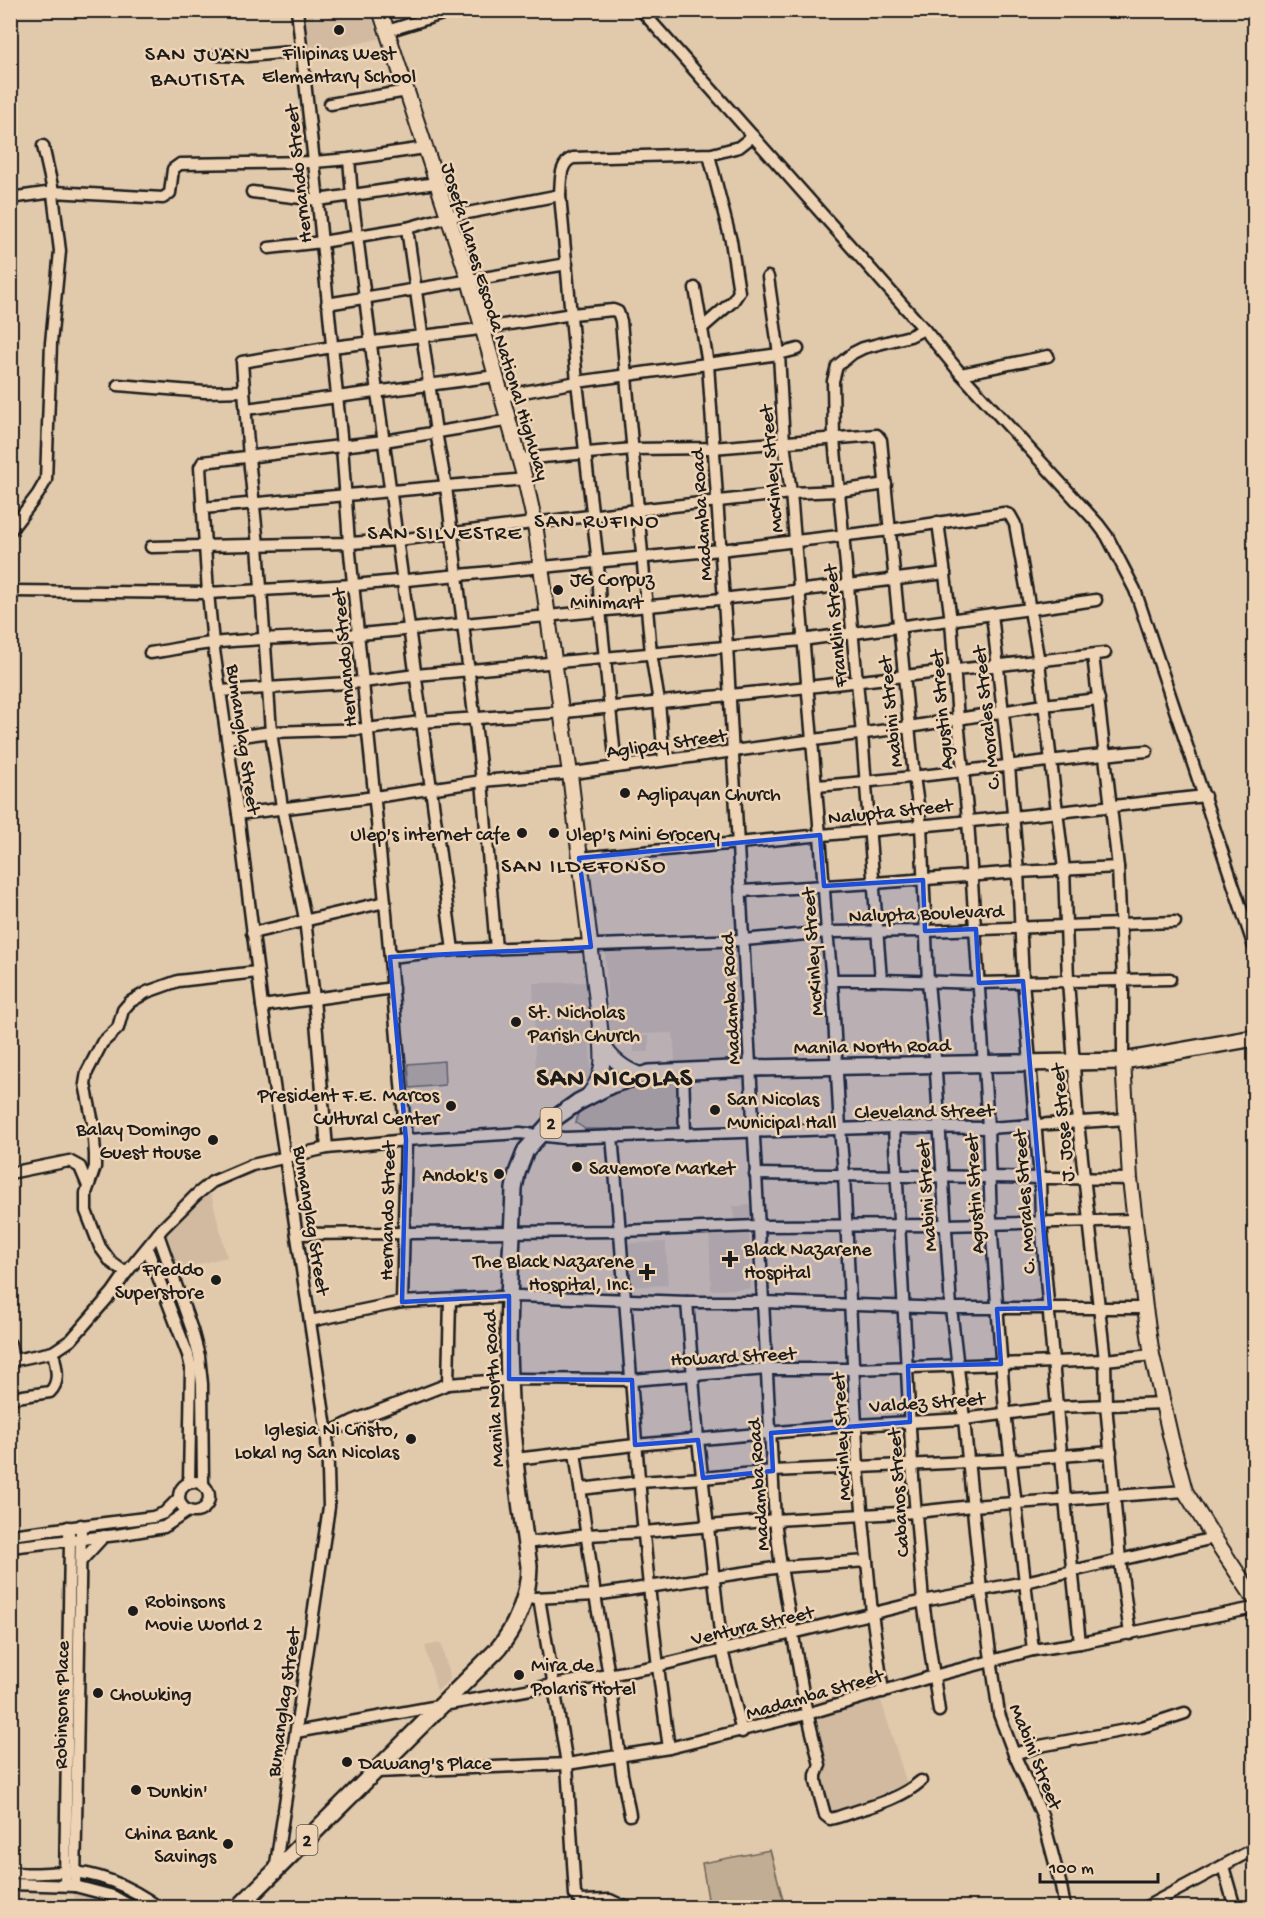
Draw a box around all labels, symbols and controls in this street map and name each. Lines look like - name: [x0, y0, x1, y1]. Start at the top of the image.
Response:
- marker: Filipinas West Elementary School: [332, 23, 346, 37]
- district label: SAN JUAN BAUTISTA: [145, 43, 251, 94]
- place label: Filipinas West Elementary School: [262, 44, 416, 90]
- street label: Hernando Street: [282, 101, 319, 244]
- street label: Josefa Llanes Escoda National Highway: [434, 160, 553, 484]
- street label: McKinley Street: [756, 402, 791, 534]
- street label: Madamba Road: [687, 446, 720, 581]
- district label: SAN RUFINO: [534, 510, 660, 536]
- district label: SAN SILVESTRE: [367, 522, 523, 548]
- street label: Franklin Street: [821, 562, 854, 689]
- place label: JG Corpuz Minimart: [570, 570, 655, 616]
- marker: JG Corpuz Minimart: [551, 583, 565, 597]
- street label: Hernando Street: [329, 586, 364, 728]
- street label: C. Morales Street: [969, 643, 1007, 791]
- street label: Agustin Street: [927, 647, 960, 770]
- street label: Mabini Street: [875, 653, 910, 768]
- street label: Bumanglag Street: [220, 662, 264, 818]
- street label: Aglipay Street: [605, 725, 730, 765]
- place label: Aglipayan Church: [637, 785, 781, 808]
- marker: Aglipayan Church: [618, 786, 632, 800]
- street label: Nalupta Street: [827, 795, 956, 831]
- place label: Ulep's internet cafe: [350, 825, 511, 848]
- place label: Ulep's Mini Grocery: [566, 825, 720, 848]
- marker: Ulep's internet cafe: [515, 826, 529, 840]
- marker: Ulep's Mini Grocery: [547, 826, 561, 840]
- district label: SAN ILDEFONSO: [501, 855, 667, 881]
- street label: McKinley Street: [798, 885, 830, 1016]
- street label: Nalupta Boulevard: [848, 901, 1006, 930]
- street label: Madamba Road: [717, 930, 747, 1065]
- place label: St. Nicholas Parish Church: [527, 1003, 640, 1049]
- marker: St. Nicholas Parish Church: [509, 1015, 523, 1029]
- street label: Manila North Road: [793, 1036, 953, 1061]
- street label: J. Jose Street: [1048, 1061, 1081, 1183]
- district label: SAN NICOLAS: [537, 1065, 693, 1096]
- place label: President F.E. Marcos Cultural Center: [257, 1086, 441, 1132]
- place label: San Nicolas Municipal Hall: [727, 1090, 837, 1136]
- marker: President F.E. Marcos Cultural Center: [444, 1099, 458, 1113]
- street label: Cleveland Street: [854, 1101, 996, 1126]
- marker: San Nicolas Municipal Hall: [708, 1103, 722, 1117]
- road number: 2: [540, 1108, 562, 1138]
- place label: Balay Domingo Guest House: [75, 1120, 202, 1166]
- street label: C. Morales Street: [1010, 1127, 1043, 1275]
- street label: Agustin Street: [962, 1131, 991, 1254]
- marker: Balay Domingo Guest House: [206, 1133, 220, 1147]
- street label: Mabini Street: [913, 1137, 944, 1252]
- street label: Hernando Street: [377, 1139, 402, 1281]
- street label: Bumanglag Street: [286, 1143, 333, 1299]
- place label: Savemore Market: [589, 1159, 737, 1182]
- marker: Savemore Market: [570, 1160, 584, 1174]
- place label: Andok's: [422, 1166, 488, 1189]
- marker: Andok's: [492, 1167, 506, 1181]
- place label: Black Nazarene Hospital: [743, 1240, 872, 1286]
- marker: Black Nazarene Hospital: [721, 1250, 739, 1268]
- place label: The Black Nazarene Hospital, Inc.: [472, 1252, 635, 1298]
- place label: Freddo Superstore: [115, 1260, 205, 1306]
- marker: The Black Nazarene Hospital, Inc.: [638, 1263, 656, 1281]
- marker: Freddo Superstore: [209, 1273, 223, 1287]
- street label: Manila North Road: [480, 1308, 511, 1468]
- street label: Howard Street: [670, 1344, 798, 1373]
- street label: McKinley Street: [829, 1370, 858, 1501]
- street label: Valdez Street: [868, 1389, 988, 1420]
- street label: Madamba Road: [744, 1416, 777, 1551]
- place label: Iglesia Ni Cristo, Lokal ng San Nicolas: [234, 1420, 400, 1466]
- street label: Cabanos Street: [884, 1426, 916, 1558]
- marker: Iglesia Ni Cristo, Lokal ng San Nicolas: [404, 1432, 418, 1446]
- place label: Robinsons Movie World 2: [145, 1592, 263, 1638]
- street label: Ventura Street: [688, 1602, 818, 1653]
- marker: Robinsons Movie World 2: [126, 1604, 140, 1618]
- street label: Bumanglag Street: [263, 1624, 308, 1780]
- street label: Robinsons Place: [51, 1640, 76, 1769]
- place label: Mira de Polaris Hotel: [530, 1656, 636, 1702]
- street label: Madamba Street: [744, 1665, 888, 1727]
- marker: Mira de Polaris Hotel: [512, 1668, 526, 1682]
- place label: Chowking: [110, 1685, 192, 1708]
- marker: Chowking: [91, 1686, 105, 1700]
- street label: Mabini Street: [1002, 1701, 1066, 1815]
- place label: Dawang's Place: [357, 1754, 492, 1777]
- marker: Dawang's Place: [340, 1755, 354, 1769]
- place label: Dunkin': [146, 1782, 208, 1805]
- marker: Dunkin': [129, 1783, 143, 1797]
- place label: China Bank Savings: [125, 1824, 218, 1870]
- road number: 2: [296, 1825, 318, 1855]
- marker: China Bank Savings: [221, 1837, 235, 1851]
- scale bar: [1040, 1846, 1158, 1884]
- text: 100 m: [1048, 1859, 1094, 1880]

